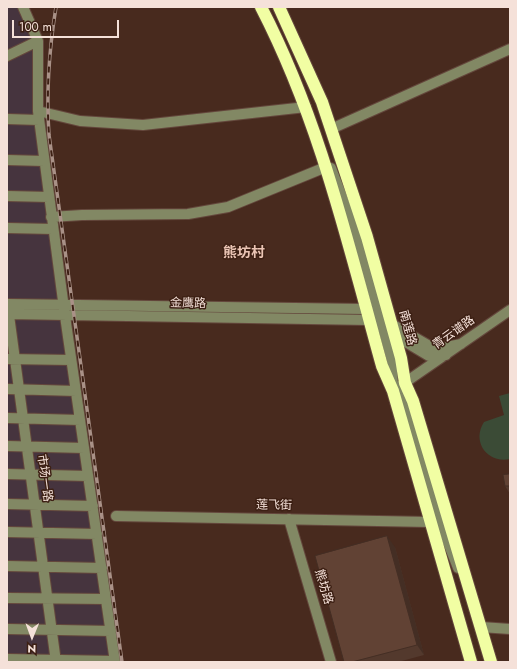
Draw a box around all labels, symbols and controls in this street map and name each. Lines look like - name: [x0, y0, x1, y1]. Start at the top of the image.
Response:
- scale bar: [14, 12, 121, 38]
- text: 100 m: [19, 18, 52, 36]
- district label: 熊坊村: [223, 246, 265, 262]
- street label: 金鹰路: [170, 296, 206, 312]
- street label: 南莲路: [395, 309, 419, 347]
- street label: 青云谱路: [430, 313, 478, 353]
- street label: 市场一路: [34, 453, 54, 503]
- street label: 莲飞街: [256, 498, 292, 514]
- street label: 熊坊路: [311, 568, 335, 606]
- north arrow: [12, 617, 52, 657]
- text: N: [27, 641, 36, 657]

